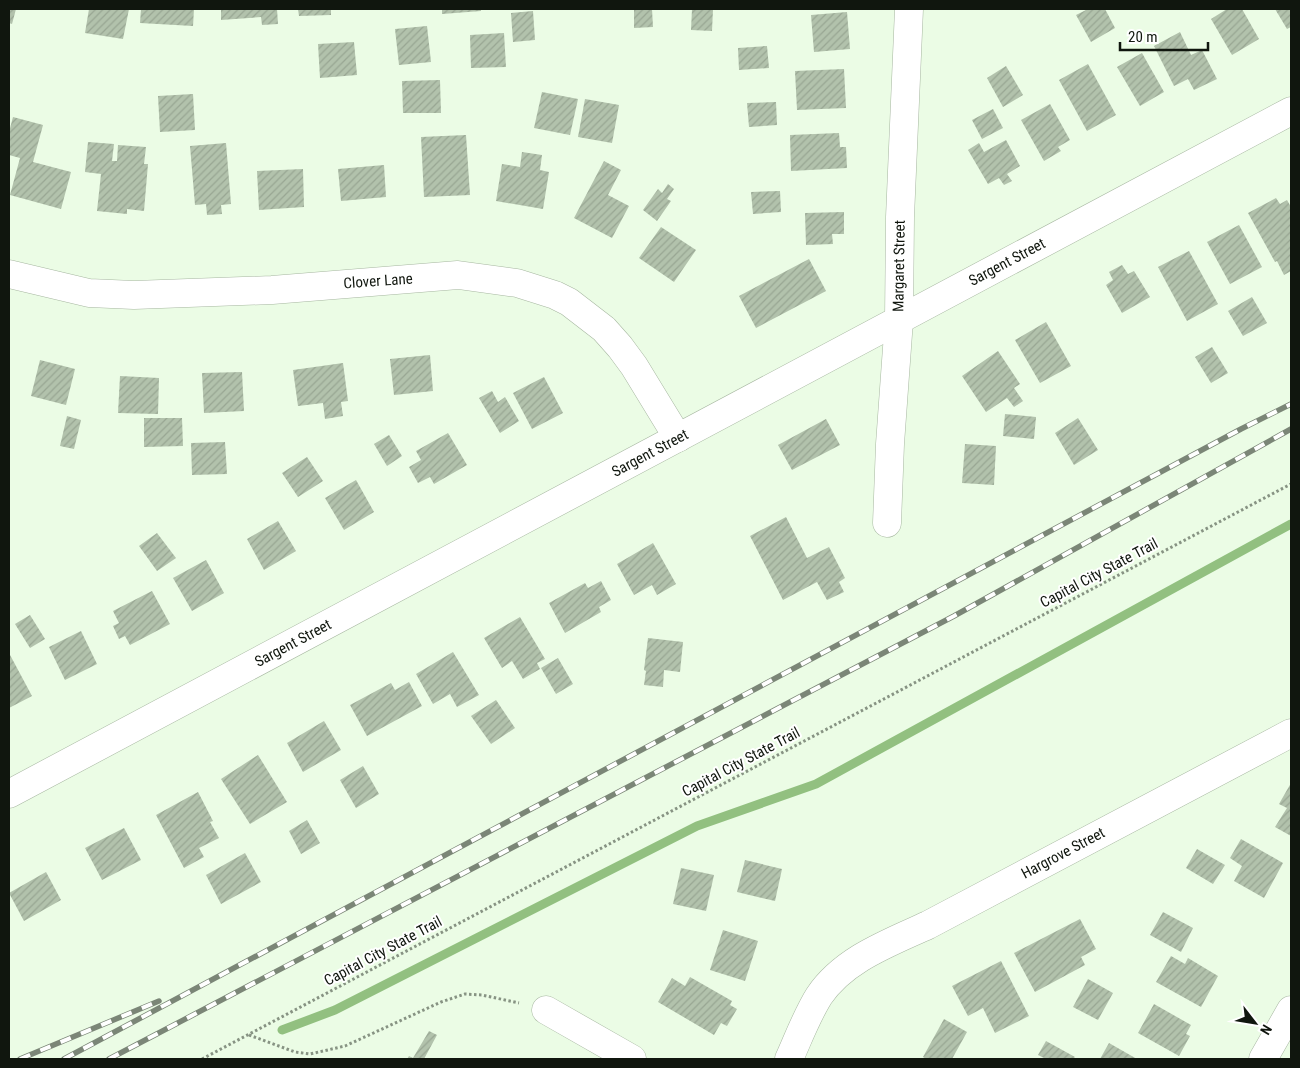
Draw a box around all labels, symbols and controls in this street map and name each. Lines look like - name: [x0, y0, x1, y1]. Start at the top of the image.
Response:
- scale bar: [1120, 20, 1208, 52]
- text: 20 m: [1128, 28, 1158, 46]
- street label: Margaret Street: [889, 220, 909, 312]
- street label: Sargent Street: [966, 234, 1048, 290]
- street label: Clover Lane: [343, 270, 413, 292]
- street label: Sargent Street: [609, 425, 691, 481]
- street label: Capital City State Trail: [1037, 534, 1161, 612]
- street label: Sargent Street: [252, 615, 334, 671]
- street label: Capital City State Trail: [679, 723, 803, 801]
- street label: Hargrove Street: [1018, 823, 1108, 883]
- street label: Capital City State Trail: [321, 912, 445, 990]
- north arrow: [1230, 998, 1280, 1048]
- text: N: [1257, 1022, 1275, 1037]

